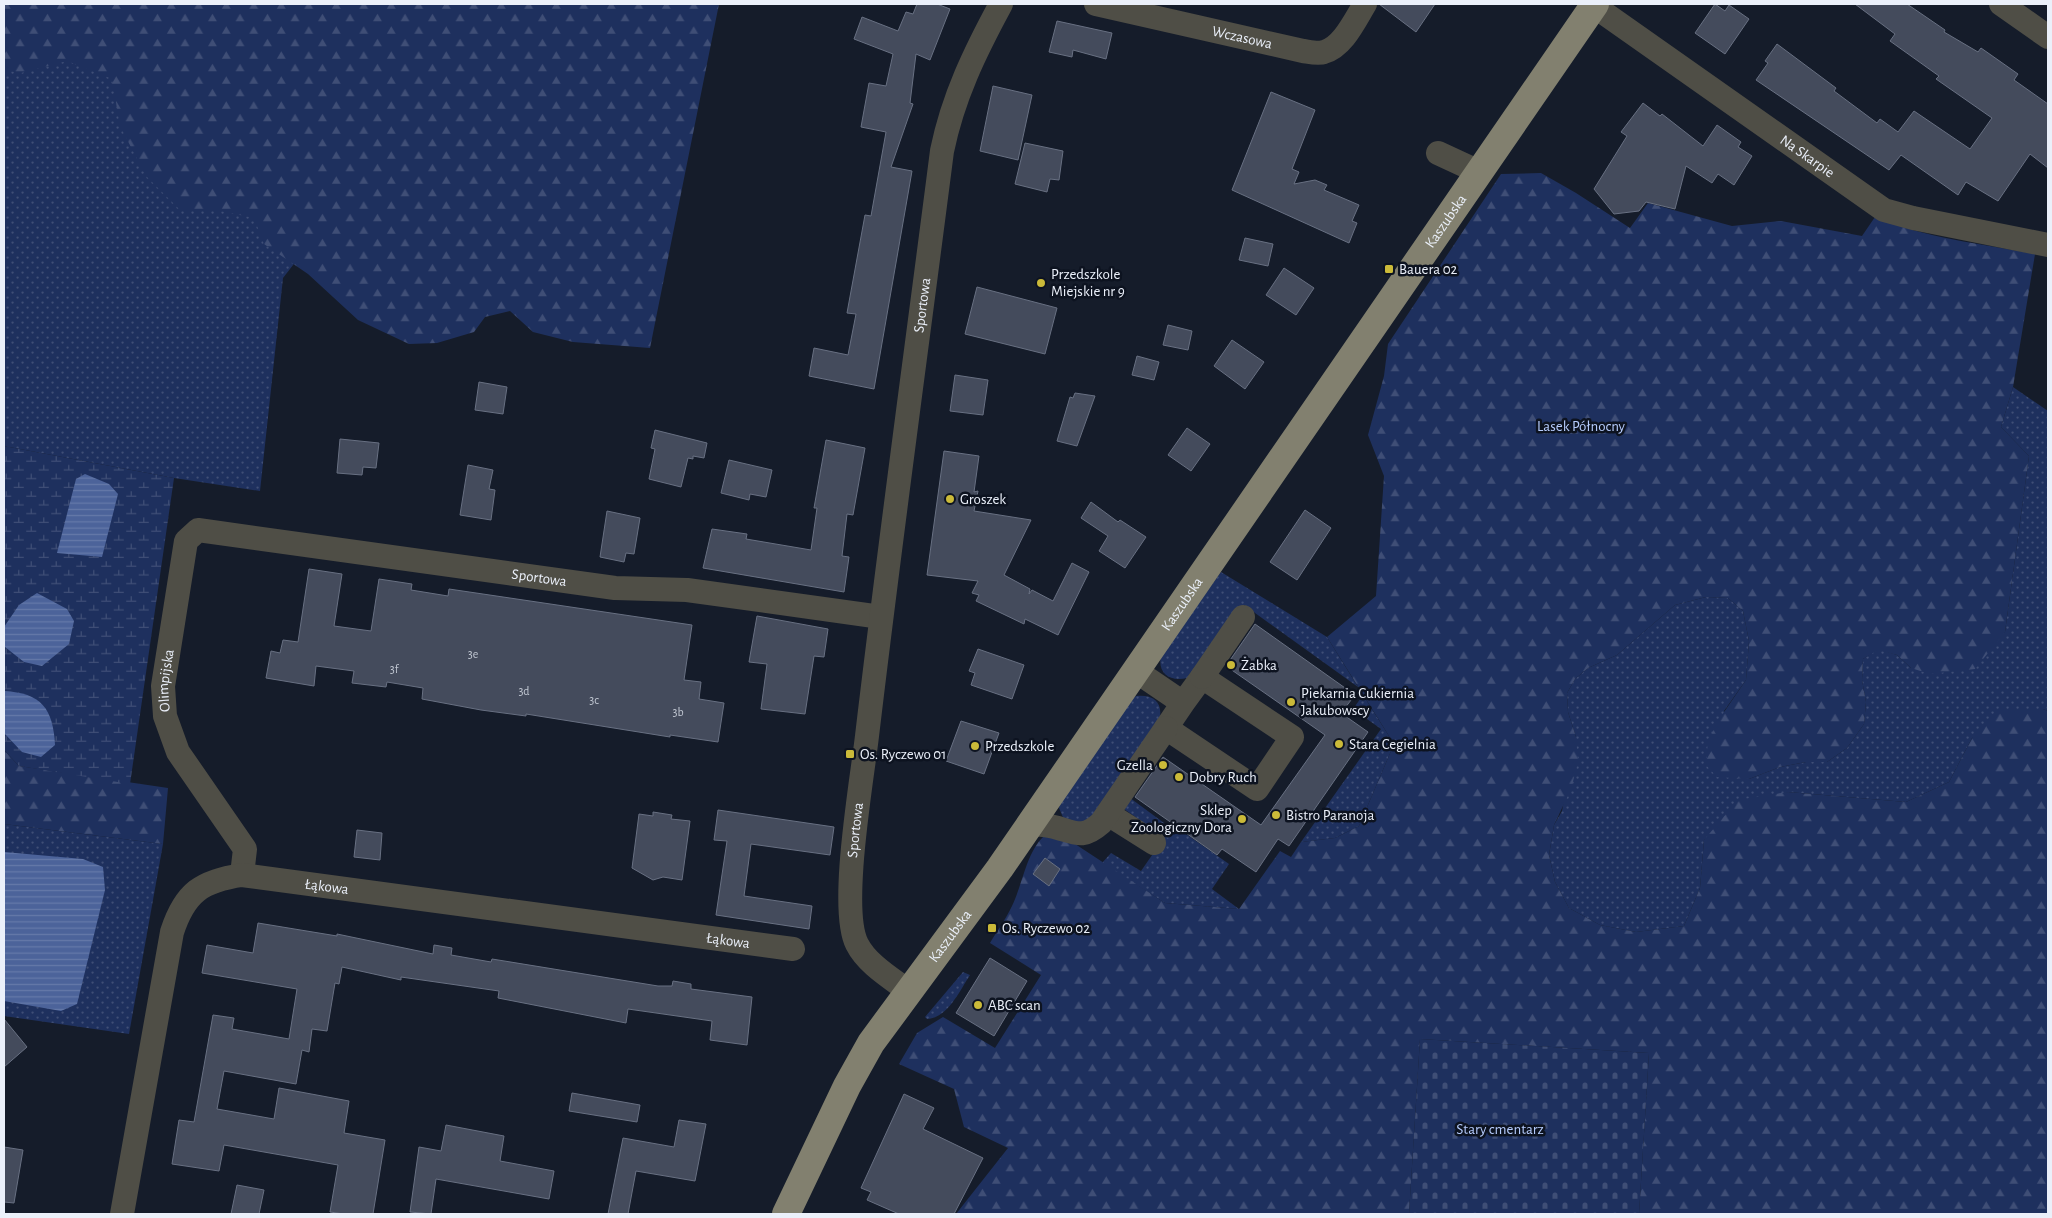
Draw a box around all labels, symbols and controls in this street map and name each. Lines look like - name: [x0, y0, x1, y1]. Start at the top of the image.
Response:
- street label: Wczasowa: [1211, 23, 1274, 51]
- street label: Na Skarpie: [1778, 132, 1837, 180]
- street label: Kaszubska: [1422, 192, 1469, 250]
- place label: Bauera 02: [1399, 262, 1458, 277]
- marker: Bauera 02: [1383, 263, 1395, 275]
- place label: Przedszkole Miejskie nr 9: [1051, 267, 1125, 299]
- street label: Sportowa: [911, 277, 933, 334]
- marker: Przedszkole Miejskie nr 9: [1035, 277, 1047, 289]
- park label: Lasek Północny: [1537, 419, 1626, 434]
- place label: Groszek: [960, 492, 1006, 507]
- marker: Groszek: [944, 493, 956, 505]
- street label: Sportowa: [511, 566, 568, 589]
- street label: Kaszubska: [1158, 574, 1205, 633]
- street label: Olimpijska: [155, 648, 176, 712]
- house number: 3e: [468, 648, 478, 660]
- place label: Żabka: [1241, 656, 1277, 673]
- marker: Żabka: [1225, 659, 1237, 671]
- house number: 3f: [390, 663, 400, 675]
- house number: 3d: [518, 685, 530, 697]
- place label: Piekarnia Cukiernia Jakubowscy: [1301, 686, 1414, 718]
- house number: 3c: [589, 694, 599, 706]
- marker: Piekarnia Cukiernia Jakubowscy: [1285, 696, 1297, 708]
- house number: 3b: [672, 706, 684, 718]
- place label: Stara Cegielnia: [1349, 737, 1436, 752]
- marker: Stara Cegielnia: [1333, 738, 1345, 750]
- place label: Przedszkole: [985, 739, 1054, 754]
- marker: Przedszkole: [969, 740, 981, 752]
- place label: Os. Ryczewo 01: [860, 747, 946, 762]
- marker: Os. Ryczewo 01: [844, 748, 856, 760]
- place label: Gzella: [1117, 758, 1153, 773]
- marker: Gzella: [1157, 759, 1169, 771]
- place label: Dobry Ruch: [1189, 770, 1257, 785]
- marker: Dobry Ruch: [1173, 771, 1185, 783]
- street label: Sportowa: [845, 801, 866, 858]
- place label: Sklep Zoologiczny Dora: [1131, 803, 1232, 835]
- place label: Bistro Paranoja: [1286, 808, 1374, 823]
- marker: Bistro Paranoja: [1270, 809, 1282, 821]
- marker: Sklep Zoologiczny Dora: [1236, 813, 1248, 825]
- street label: Łąkowa: [304, 876, 350, 897]
- street label: Kaszubska: [926, 907, 974, 965]
- place label: Os. Ryczewo 02: [1002, 921, 1090, 936]
- marker: Os. Ryczewo 02: [986, 922, 998, 934]
- street label: Łąkowa: [705, 930, 751, 951]
- place label: ABC scan: [988, 998, 1041, 1013]
- marker: ABC scan: [972, 999, 984, 1011]
- park label: Stary cmentarz: [1456, 1122, 1544, 1137]

